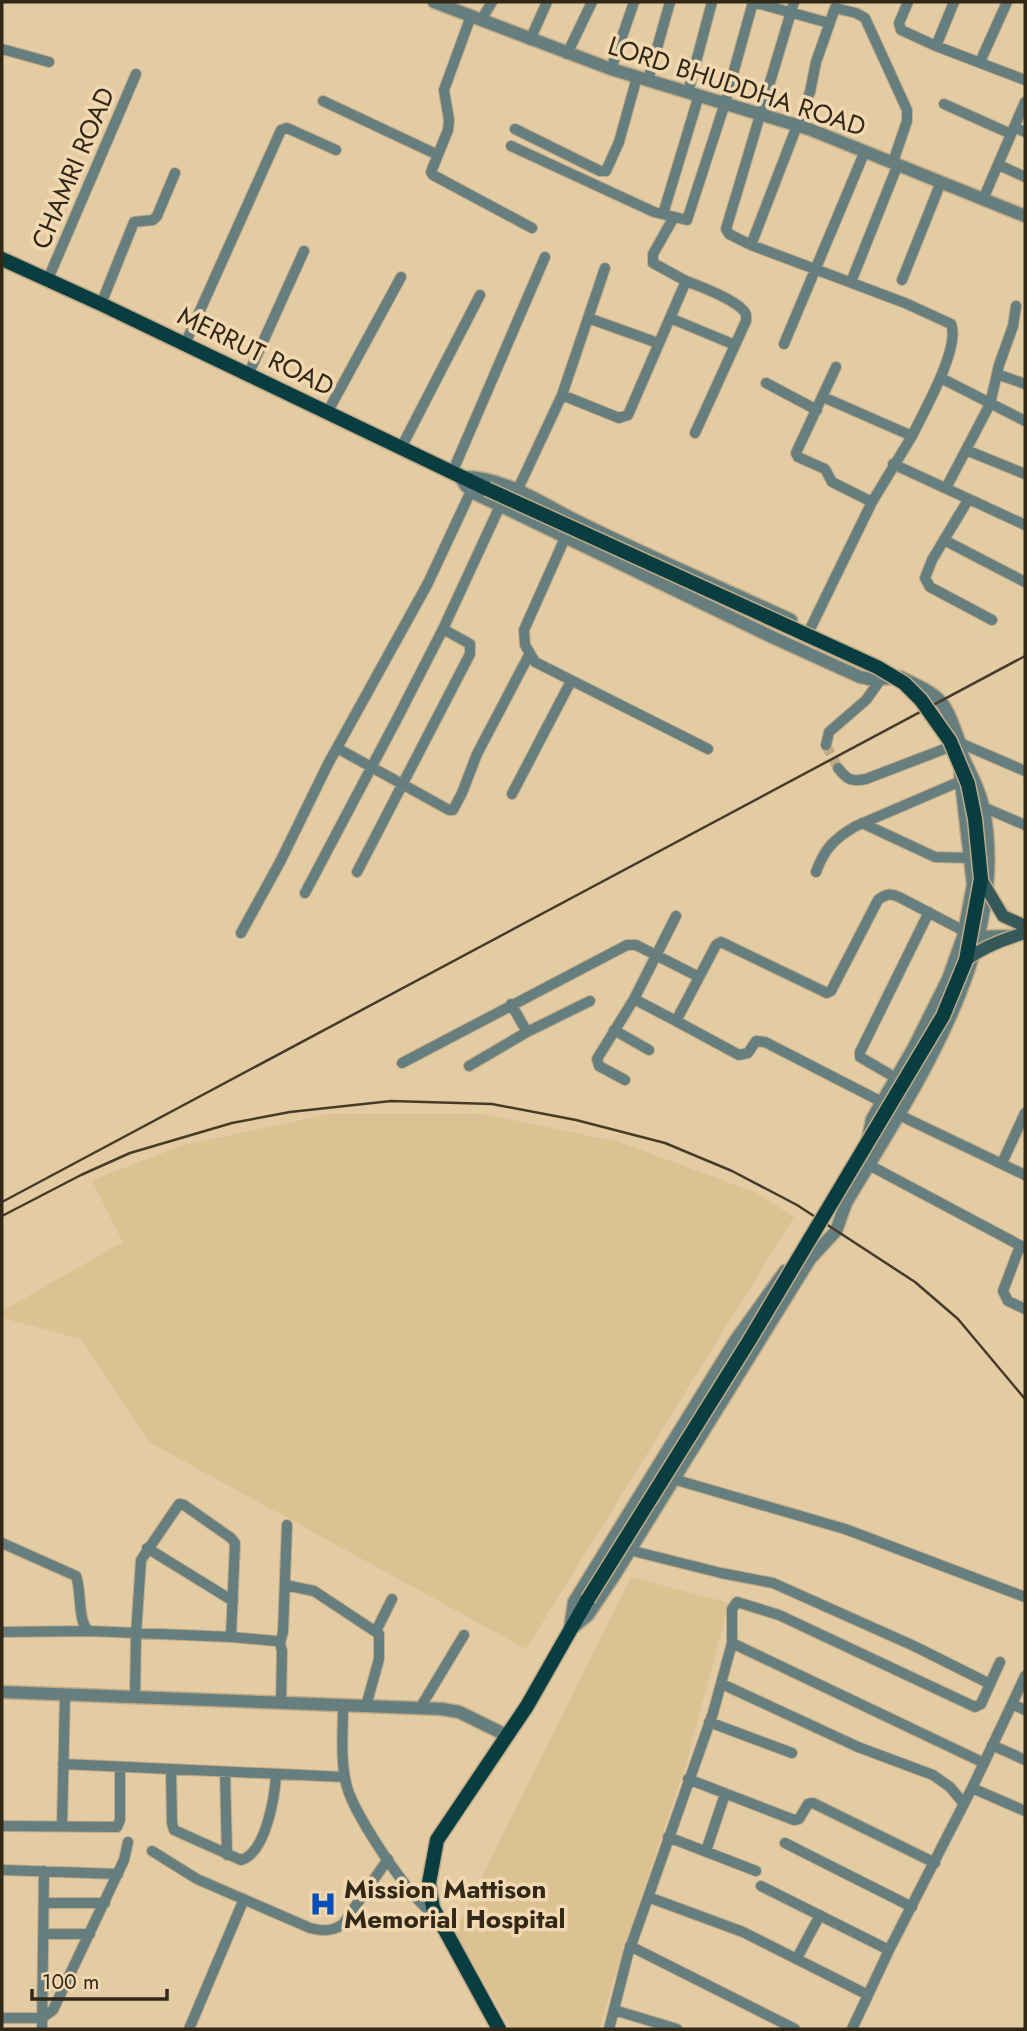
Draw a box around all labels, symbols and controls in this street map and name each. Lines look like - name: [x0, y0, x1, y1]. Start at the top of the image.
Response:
- street label: LORD BHUDDHA ROAD: [603, 26, 871, 146]
- street label: CHAMRI ROAD: [22, 81, 124, 255]
- street label: MERRUT ROAD: [171, 297, 341, 405]
- place label: Mission Mattison Memorial Hospital: [344, 1870, 566, 1938]
- hospital icon: Mission Mattison Memorial Hospital: [308, 1889, 338, 1919]
- scale bar: [32, 1958, 166, 2002]
- text: 100 m: [42, 1967, 99, 1997]

